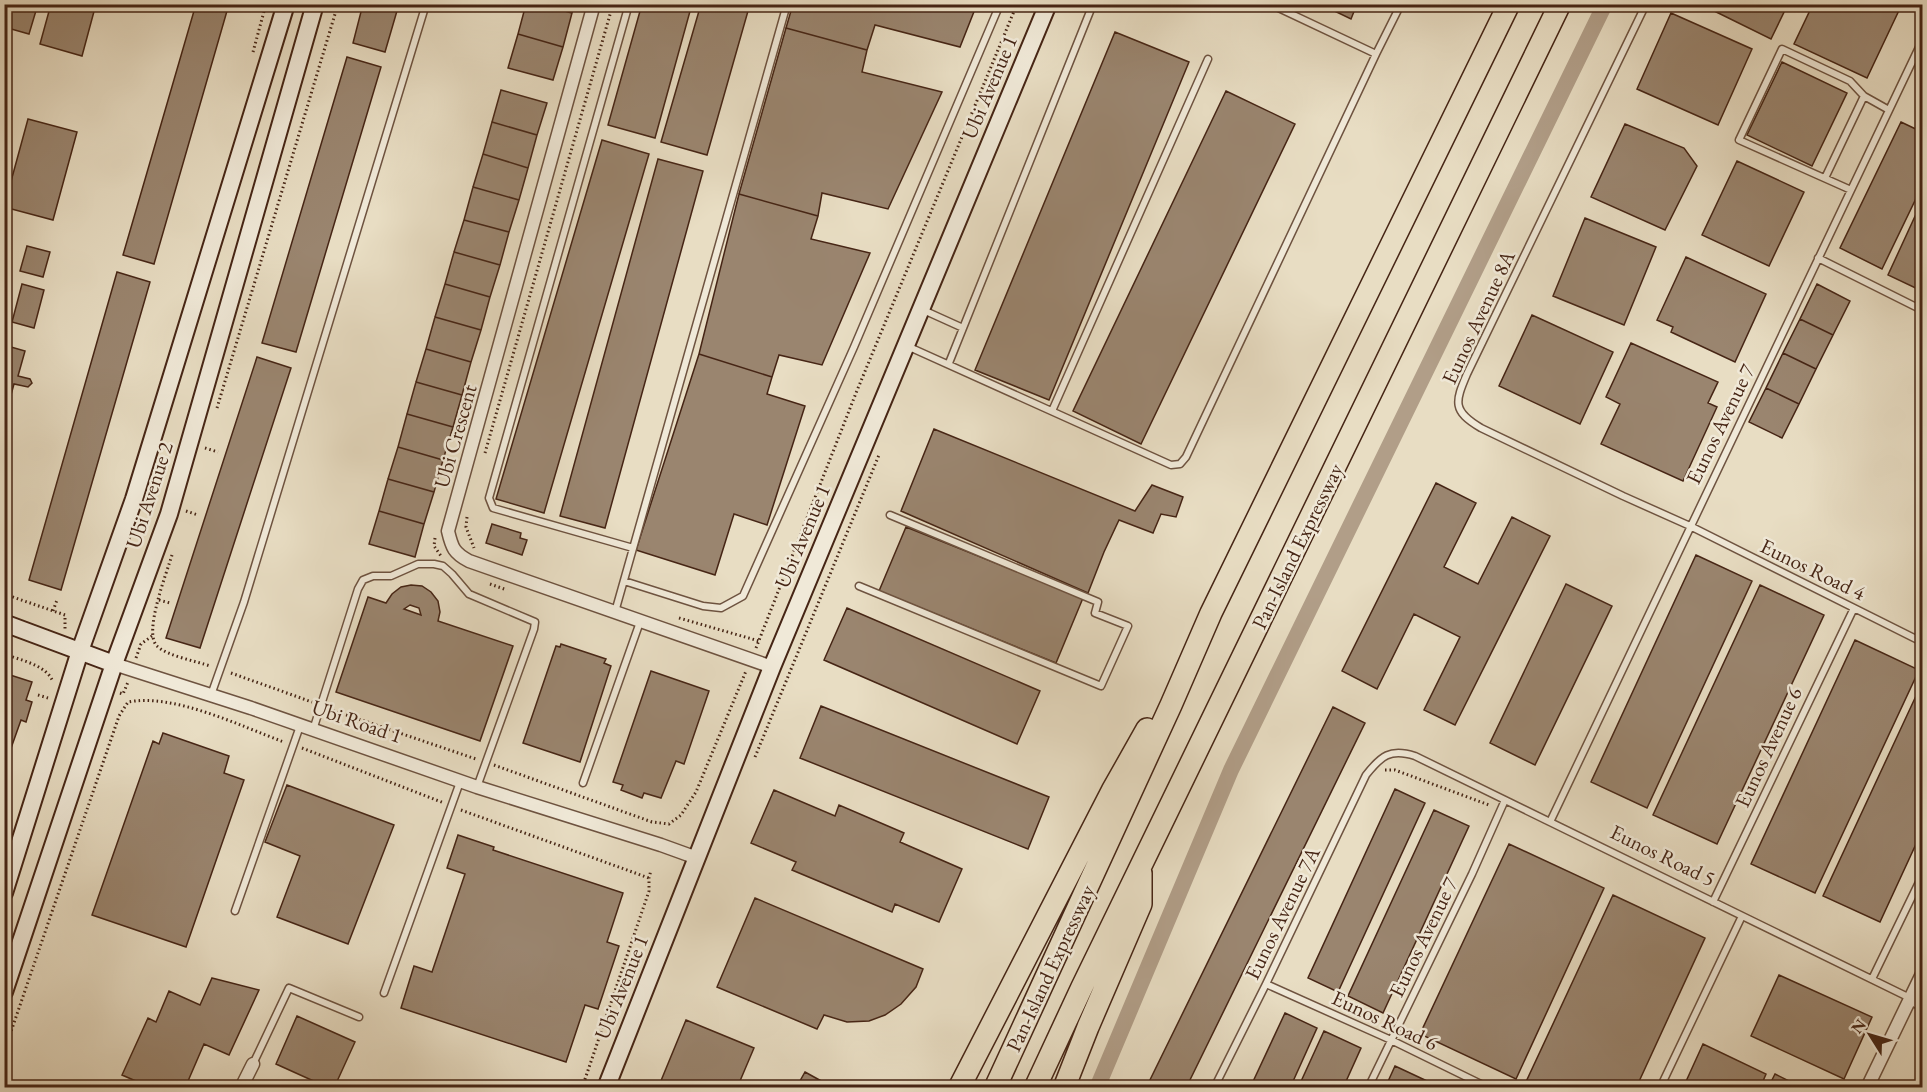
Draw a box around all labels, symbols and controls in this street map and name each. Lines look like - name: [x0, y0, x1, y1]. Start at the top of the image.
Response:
- street label: Ubi Avenue 1: [955, 31, 1023, 143]
- street label: Eunos Avenue 8A: [1435, 245, 1521, 388]
- street label: Eunos Avenue 7: [1679, 359, 1761, 488]
- street label: Ubi Crescent: [427, 381, 483, 491]
- street label: Ubi Avenue 2: [119, 438, 179, 552]
- street label: Pan-Island Expressway: [1245, 458, 1349, 633]
- street label: Ubi Avenue 1: [768, 480, 836, 592]
- street label: Eunos Road 4: [1756, 532, 1871, 606]
- street label: Eunos Avenue 6: [1728, 682, 1808, 812]
- street label: Ubi Road 1: [308, 693, 406, 749]
- street label: Eunos Road 5: [1606, 818, 1720, 892]
- street label: Eunos Avenue 7A: [1238, 842, 1326, 984]
- street label: Eunos Avenue 7: [1382, 872, 1464, 1001]
- street label: Pan-Island Expressway: [1000, 880, 1101, 1056]
- street label: Ubi Avenue 1: [588, 931, 654, 1043]
- street label: Eunos Road 6: [1328, 984, 1442, 1056]
- north arrow: [1840, 1005, 1900, 1065]
- text: N: [1846, 1015, 1871, 1038]

